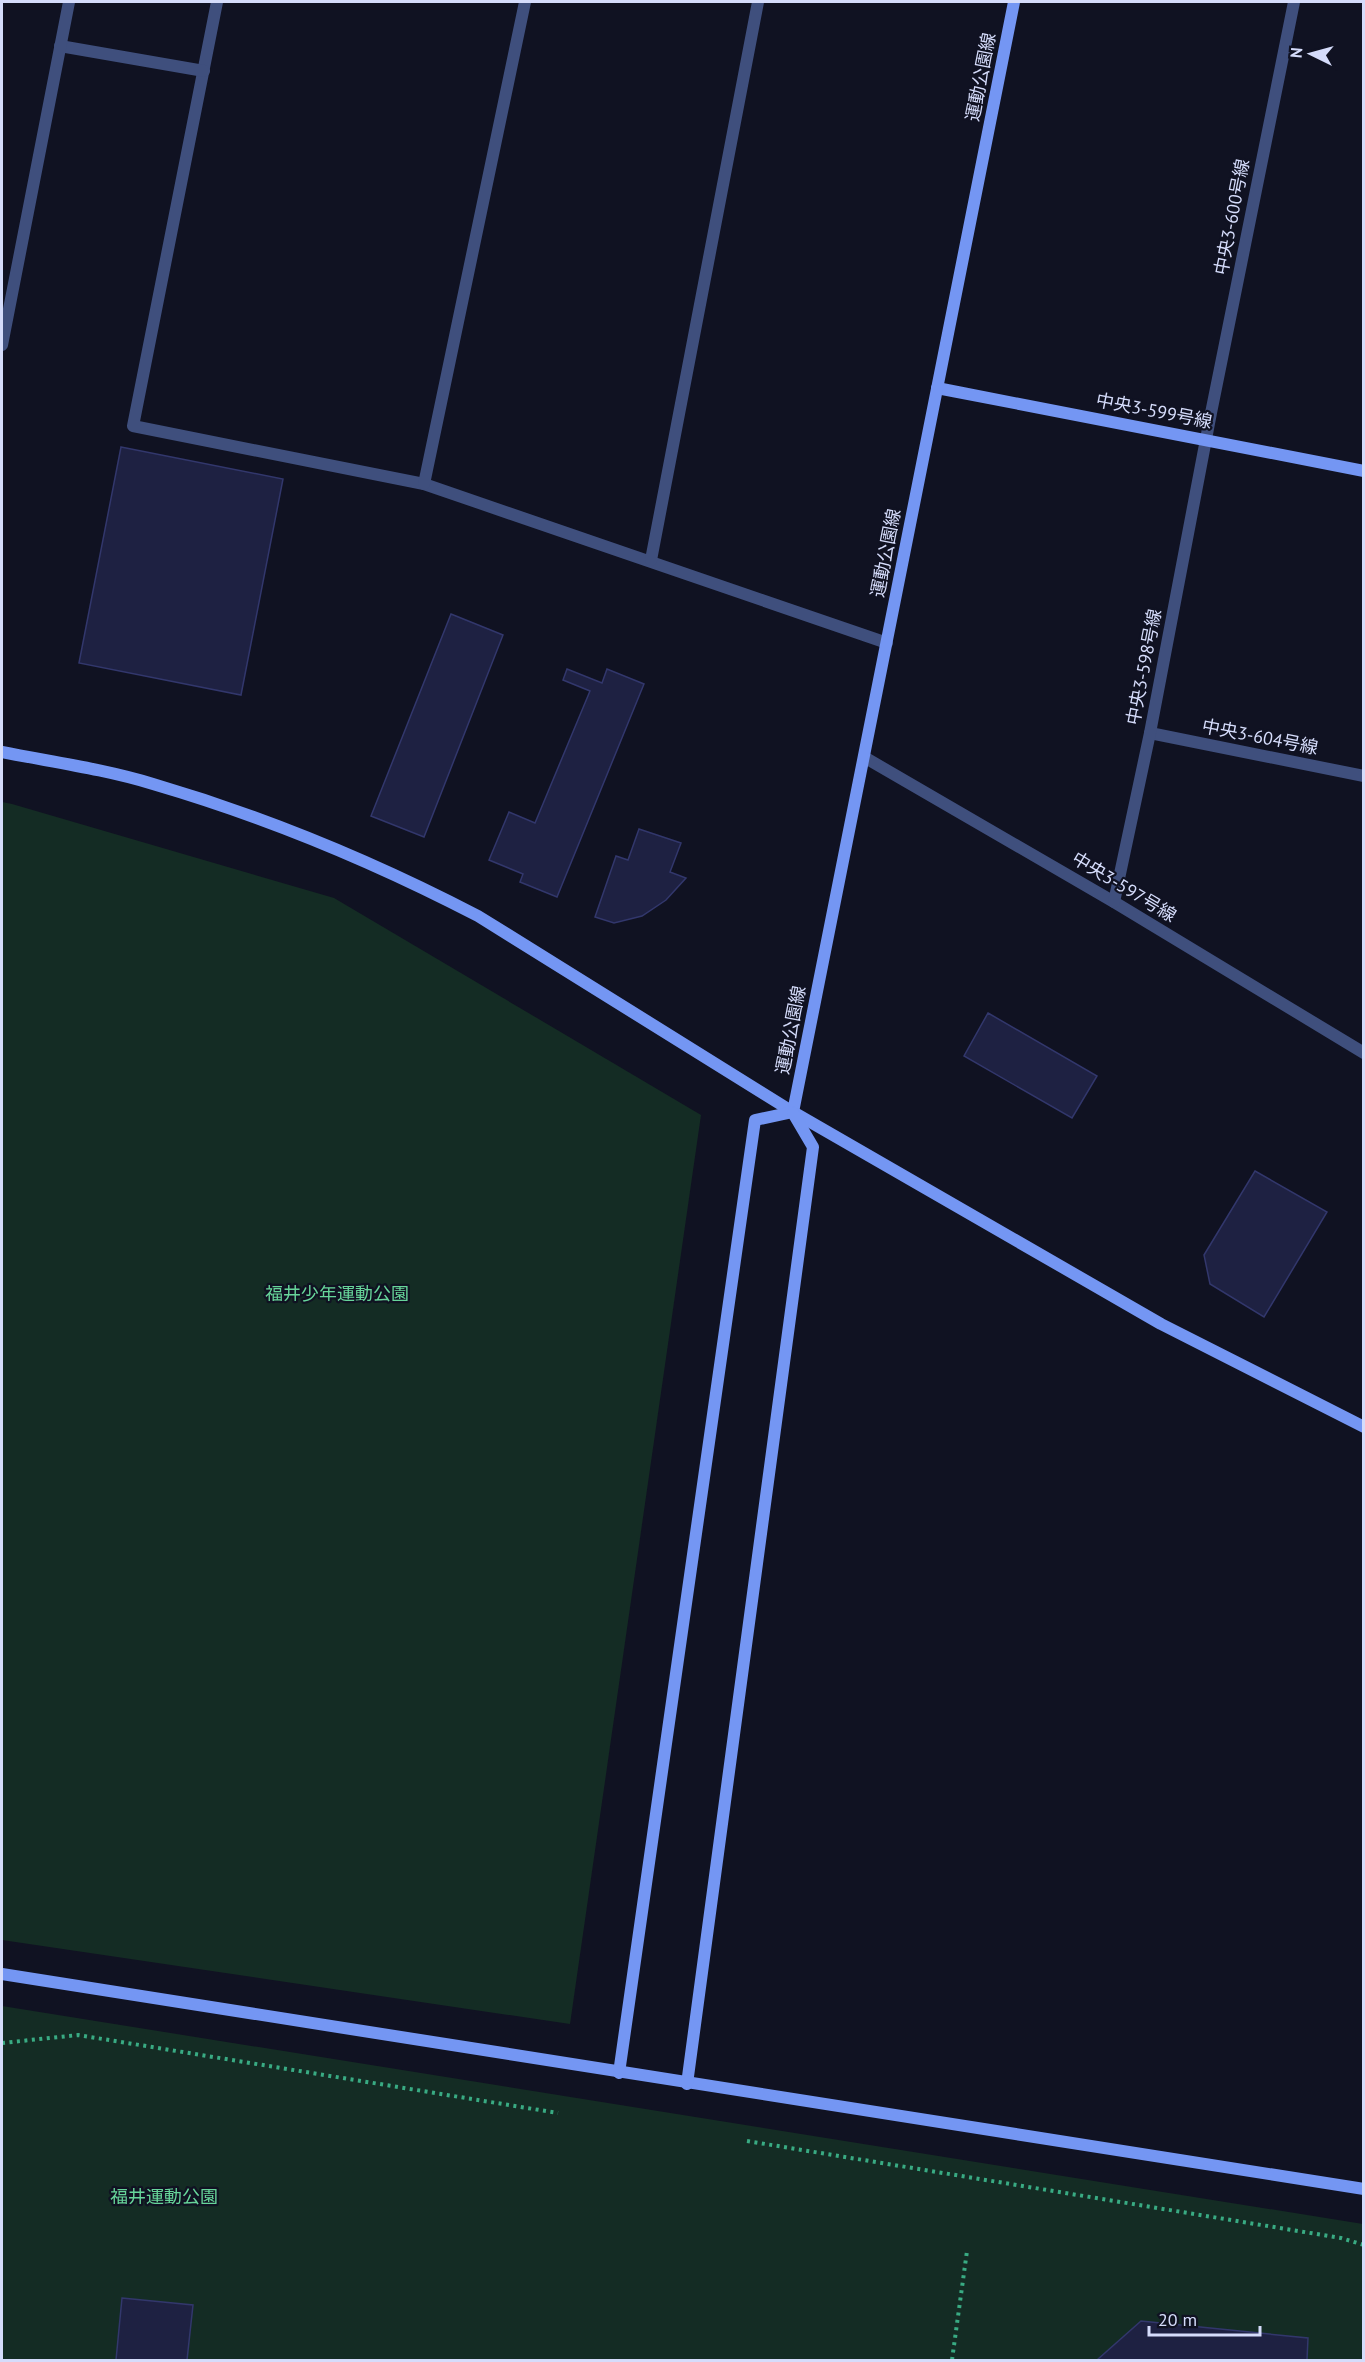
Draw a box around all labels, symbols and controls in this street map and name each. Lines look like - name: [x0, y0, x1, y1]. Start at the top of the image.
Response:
- north arrow: [1281, 24, 1341, 84]
- street label: 運動公園線: [961, 31, 1000, 123]
- text: N: [1286, 47, 1306, 59]
- street label: 中央3-600号線: [1209, 157, 1254, 277]
- street label: 中央3-599号線: [1094, 388, 1214, 433]
- street label: 運動公園線: [866, 507, 905, 599]
- street label: 中央3-598号線: [1121, 607, 1166, 727]
- street label: 中央3-604号線: [1200, 714, 1320, 759]
- street label: 中央3-597号線: [1068, 846, 1181, 927]
- street label: 運動公園線: [771, 984, 810, 1076]
- park label: 福井少年運動公園: [265, 1282, 409, 1305]
- park label: 福井運動公園: [110, 2185, 218, 2208]
- scale bar: [1149, 2299, 1260, 2337]
- text: 20 m: [1158, 2308, 1197, 2331]

